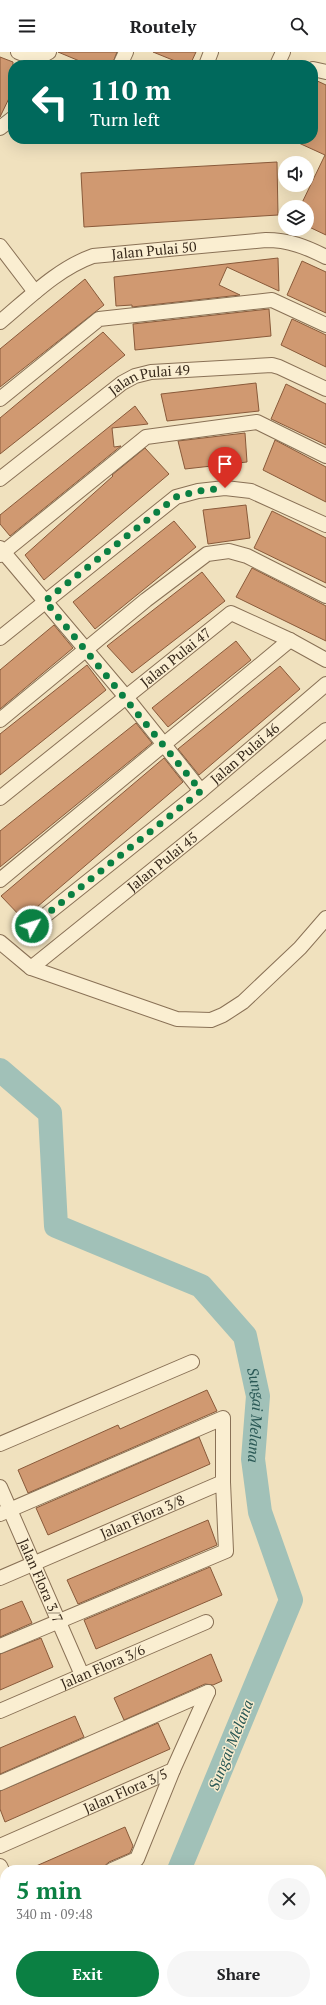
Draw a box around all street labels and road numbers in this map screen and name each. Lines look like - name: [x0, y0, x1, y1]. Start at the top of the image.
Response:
- street label: Jalan Pulai 50: [111, 236, 197, 263]
- street label: Jalan Pulai 49: [104, 360, 191, 399]
- street label: Jalan Pulai 47: [136, 623, 214, 691]
- street label: Jalan Pulai 46: [206, 718, 283, 788]
- street label: Jalan Pulai 45: [123, 827, 201, 896]
- street label: Jalan Flora 3/8: [97, 1490, 187, 1543]
- street label: Jalan Flora 3/7: [15, 1535, 68, 1625]
- street label: Jalan Flora 3/6: [57, 1639, 148, 1693]
- street label: Jalan Flora 3/5: [80, 1764, 170, 1817]

